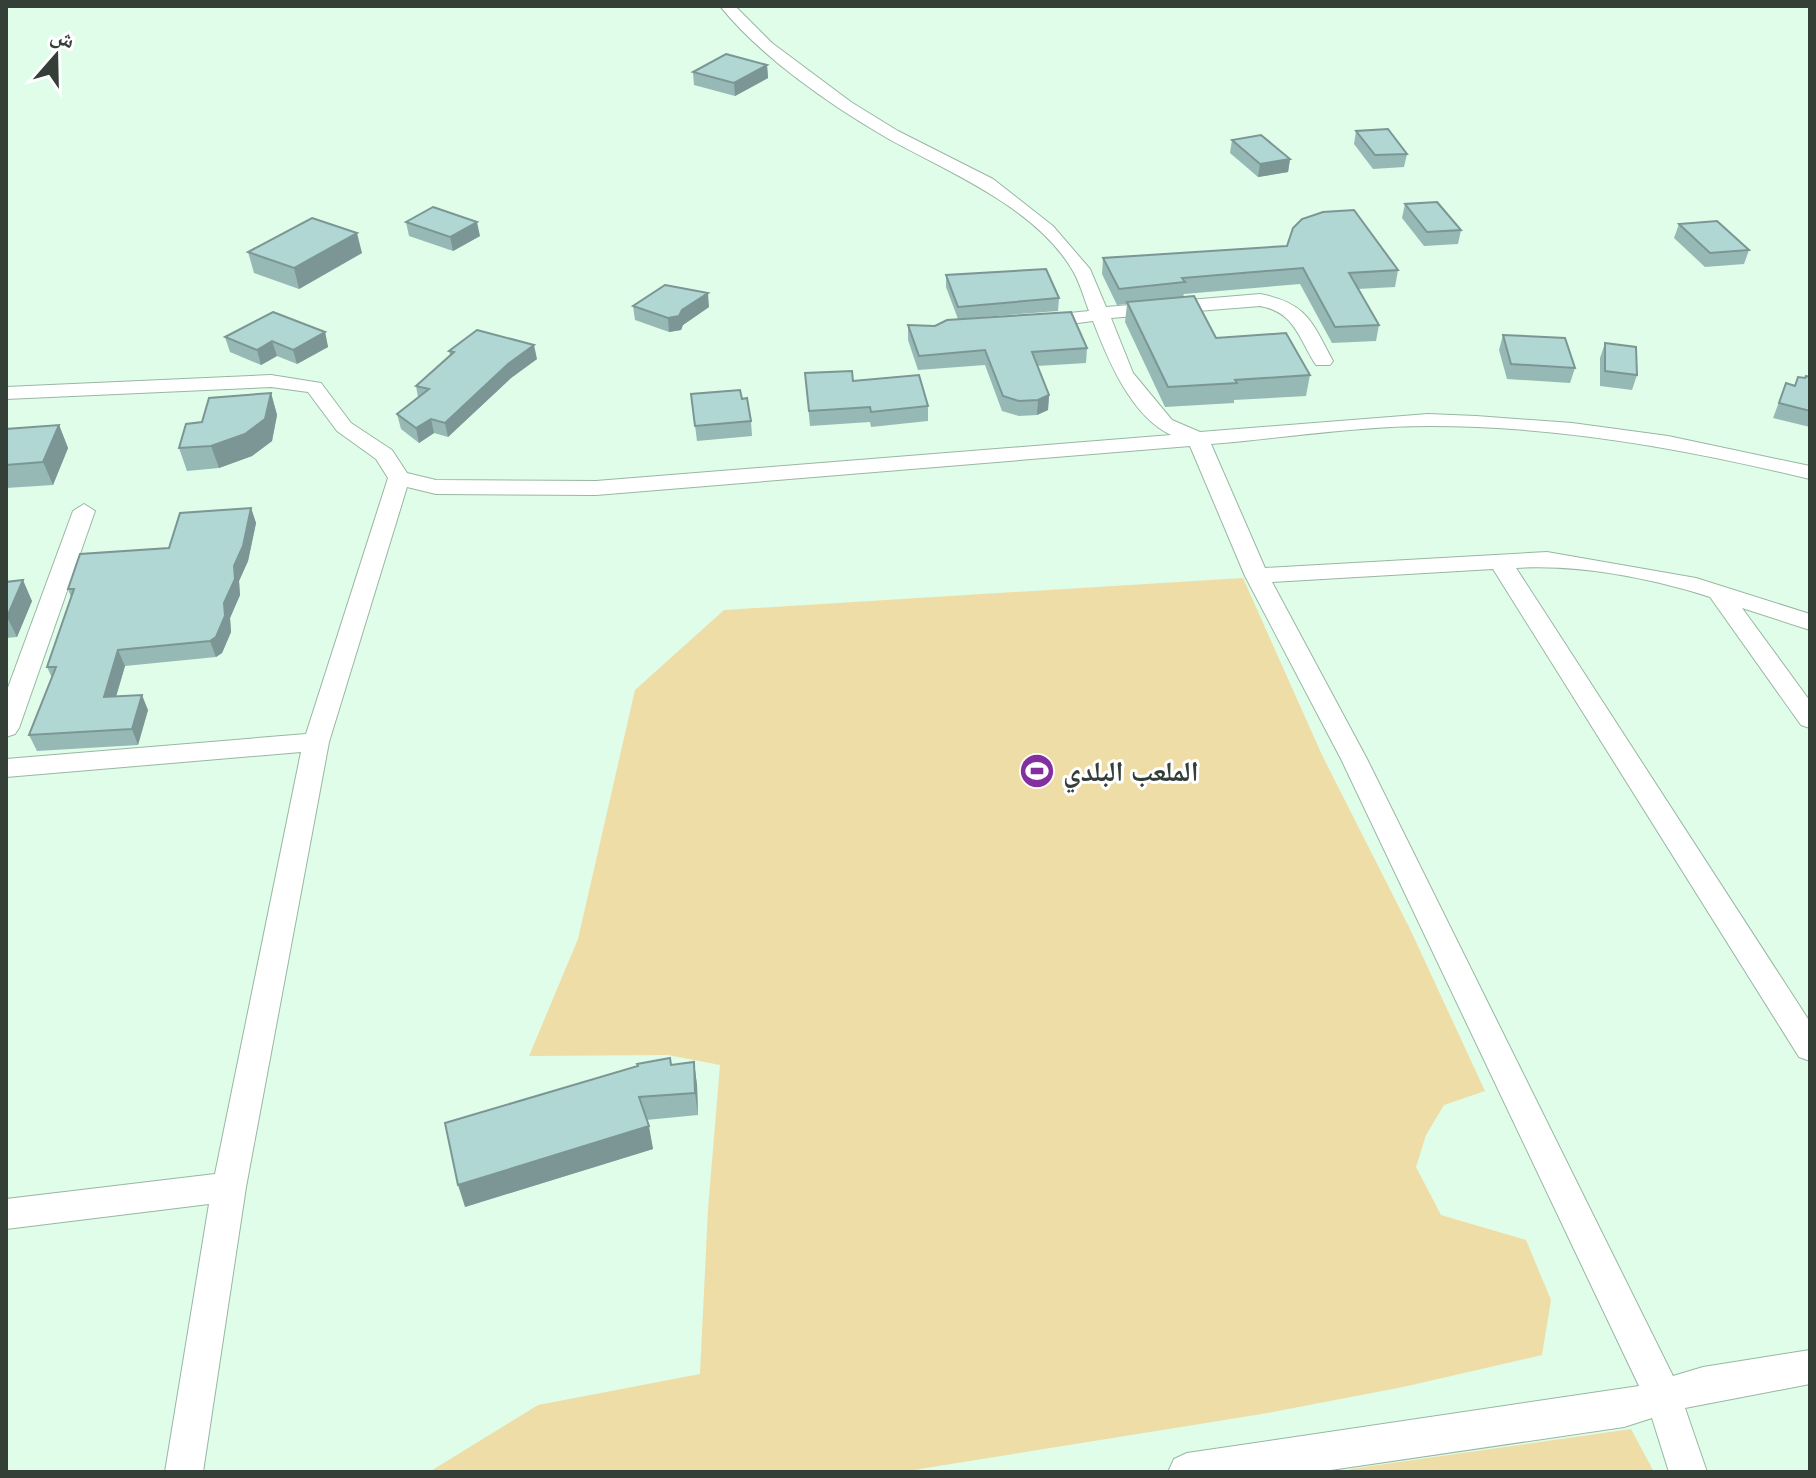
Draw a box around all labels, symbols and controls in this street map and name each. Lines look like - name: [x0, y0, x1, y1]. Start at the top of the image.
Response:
- north arrow: [16, 16, 96, 96]
- text: ش: [47, 18, 79, 54]
- place label: الملعب البلدي: [1063, 751, 1199, 794]
- sports icon: الملعب البلدي: [1018, 752, 1056, 790]

